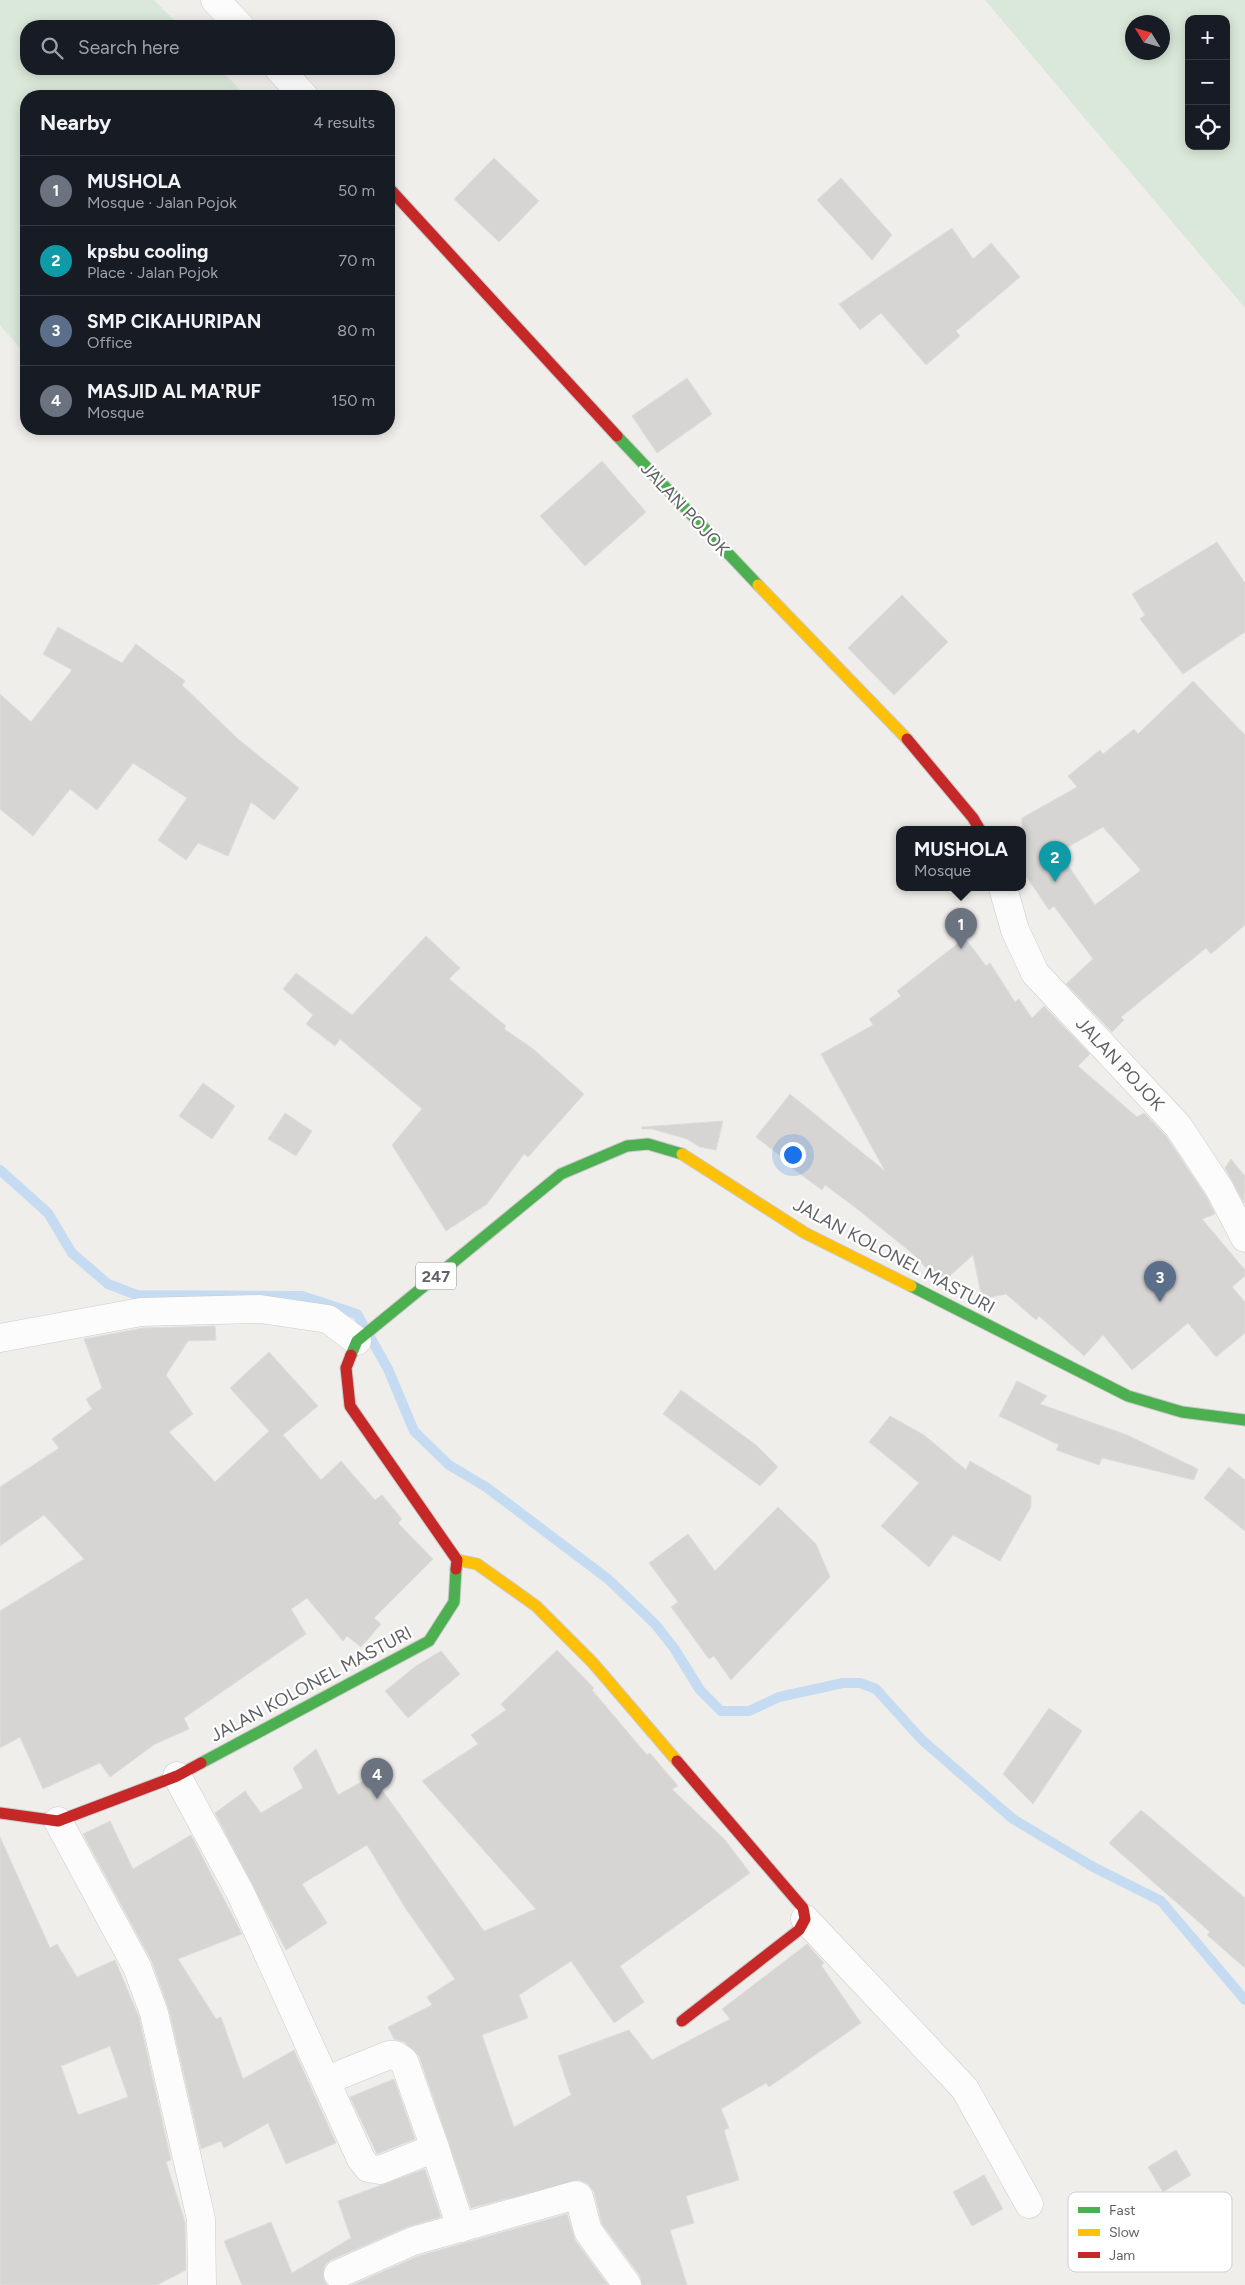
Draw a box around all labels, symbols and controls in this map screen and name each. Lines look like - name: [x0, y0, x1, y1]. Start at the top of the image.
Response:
- north arrow: [1125, 15, 1170, 60]
- map controls: [1185, 15, 1230, 150]
- button: +: [1185, 15, 1230, 60]
- search box: [20, 20, 395, 75]
- icon: search: [38, 34, 66, 62]
- text: Search here: [78, 36, 180, 59]
- button: −: [1185, 60, 1230, 105]
- button: locate: [1185, 105, 1230, 150]
- text: Nearby: [40, 110, 111, 135]
- text: 4 results: [314, 113, 375, 132]
- text: MUSHOLA: [87, 170, 181, 193]
- text: 1: [53, 181, 59, 200]
- text: 50 m: [338, 181, 375, 200]
- text: Mosque · Jalan Pojok: [87, 193, 237, 212]
- text: kpsbu cooling: [87, 240, 208, 263]
- text: 2: [51, 251, 61, 270]
- text: 70 m: [339, 251, 375, 270]
- text: Place · Jalan Pojok: [87, 263, 218, 282]
- text: SMP CIKAHURIPAN: [87, 310, 261, 333]
- text: 3: [52, 321, 60, 340]
- text: 80 m: [337, 321, 375, 340]
- text: Office: [87, 333, 132, 352]
- text: MASJID AL MA'RUF: [87, 380, 261, 403]
- text: 4: [51, 391, 61, 410]
- text: 150 m: [331, 391, 375, 410]
- text: Mosque: [87, 403, 144, 422]
- street label: JALAN POJOK: [636, 458, 734, 560]
- popup: [896, 826, 1026, 891]
- text: MUSHOLA: [914, 838, 1008, 861]
- pin: 2: [1039, 841, 1071, 882]
- text: Mosque: [914, 861, 971, 880]
- pin: 1: [945, 908, 977, 949]
- street label: JALAN POJOK: [1071, 1013, 1169, 1115]
- your location: [780, 1142, 806, 1168]
- street label: JALAN KOLONEL MASTURI: [790, 1193, 998, 1319]
- pin: 3: [1144, 1261, 1176, 1302]
- road number: 247: [416, 1262, 456, 1290]
- street label: JALAN KOLONEL MASTURI: [207, 1621, 415, 1747]
- pin: 4: [361, 1758, 393, 1799]
- legend: [1068, 2192, 1232, 2272]
- text: Fast: [1109, 2202, 1135, 2219]
- text: Slow: [1109, 2224, 1140, 2241]
- text: Jam: [1109, 2247, 1135, 2264]

